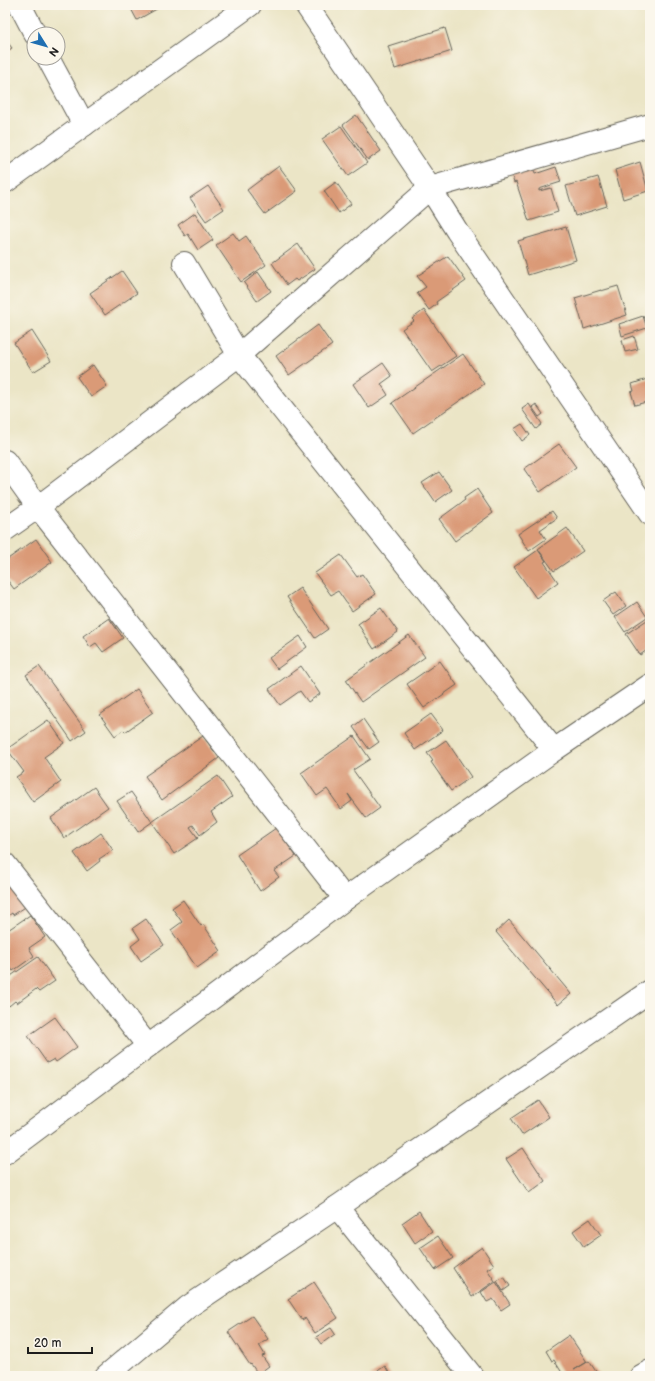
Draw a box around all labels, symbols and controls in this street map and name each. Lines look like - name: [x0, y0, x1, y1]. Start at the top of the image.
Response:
- north arrow: [26, 26, 66, 66]
- text: N: [46, 45, 61, 59]
- scale bar: [28, 1329, 92, 1355]
- text: 20 m: [34, 1336, 61, 1351]

